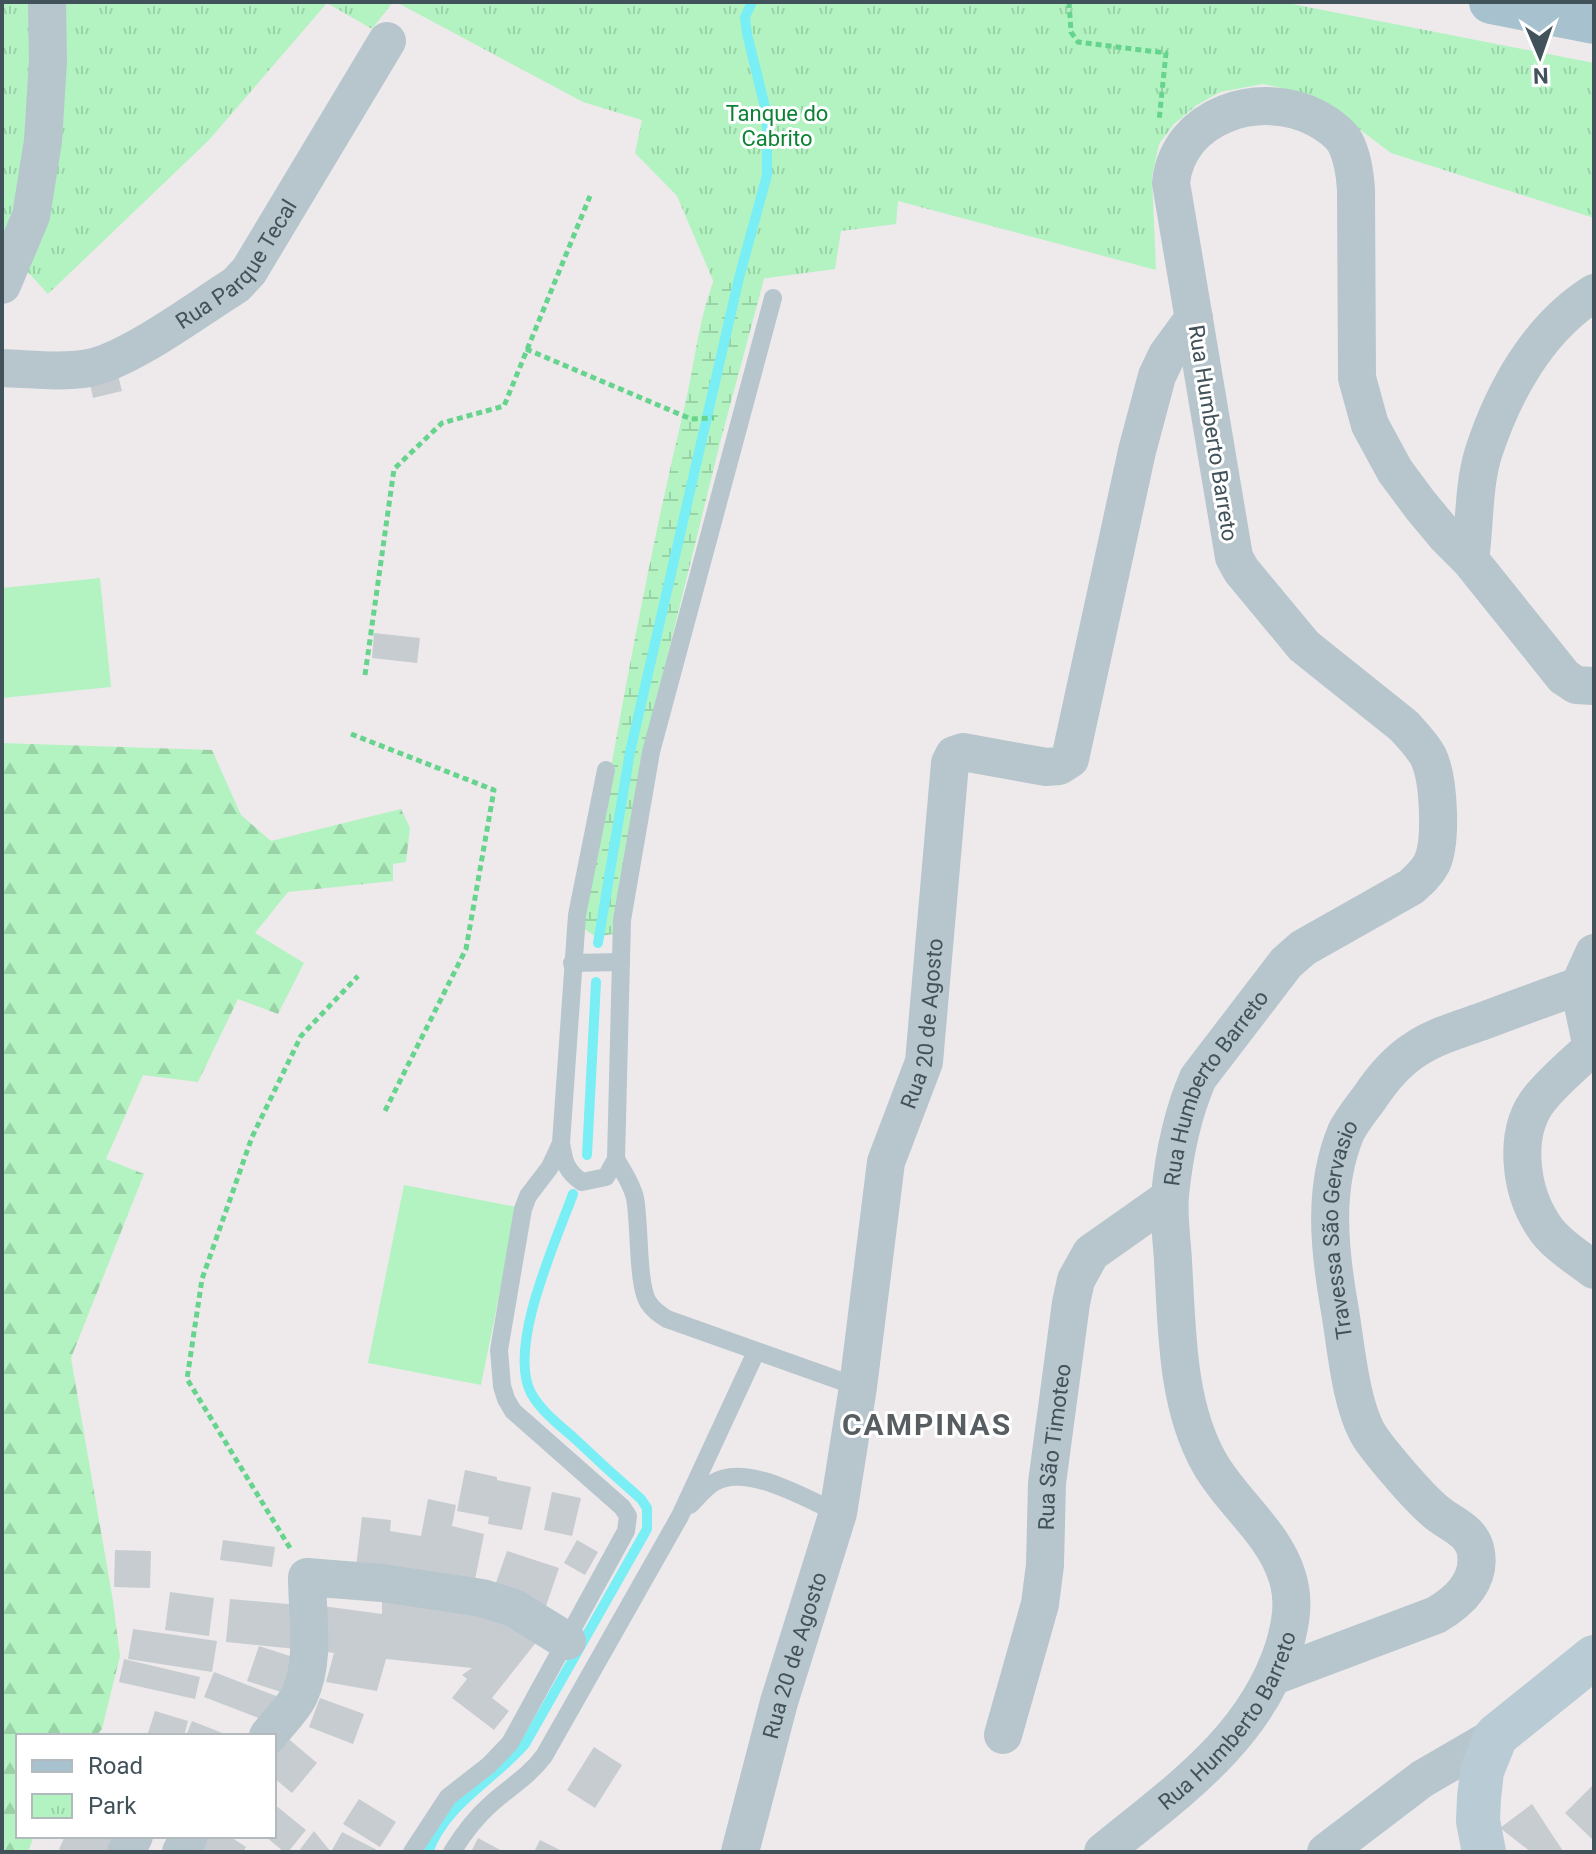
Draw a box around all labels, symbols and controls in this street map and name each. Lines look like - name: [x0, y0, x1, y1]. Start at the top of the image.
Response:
- north arrow: [1500, 16, 1580, 96]
- text: N: [1532, 63, 1549, 88]
- park label: Tanque do Cabrito: [726, 101, 828, 151]
- street label: Rua Parque Tecal: [171, 195, 301, 334]
- street label: Rua Humberto Barreto: [1184, 323, 1242, 543]
- street label: Rua 20 de Agosto: [895, 937, 947, 1112]
- street label: Rua Humberto Barreto: [1159, 985, 1273, 1187]
- street label: Travessa São Gervasio: [1318, 1115, 1363, 1341]
- street label: Rua São Timoteo: [1033, 1362, 1075, 1531]
- district label: CAMPINAS: [842, 1407, 1012, 1442]
- street label: Rua 20 de Agosto: [757, 1569, 831, 1741]
- street label: Rua Humberto Barreto: [1153, 1629, 1300, 1815]
- legend: [16, 1734, 276, 1838]
- text: Road: [88, 1752, 143, 1780]
- text: Park: [88, 1792, 137, 1820]

